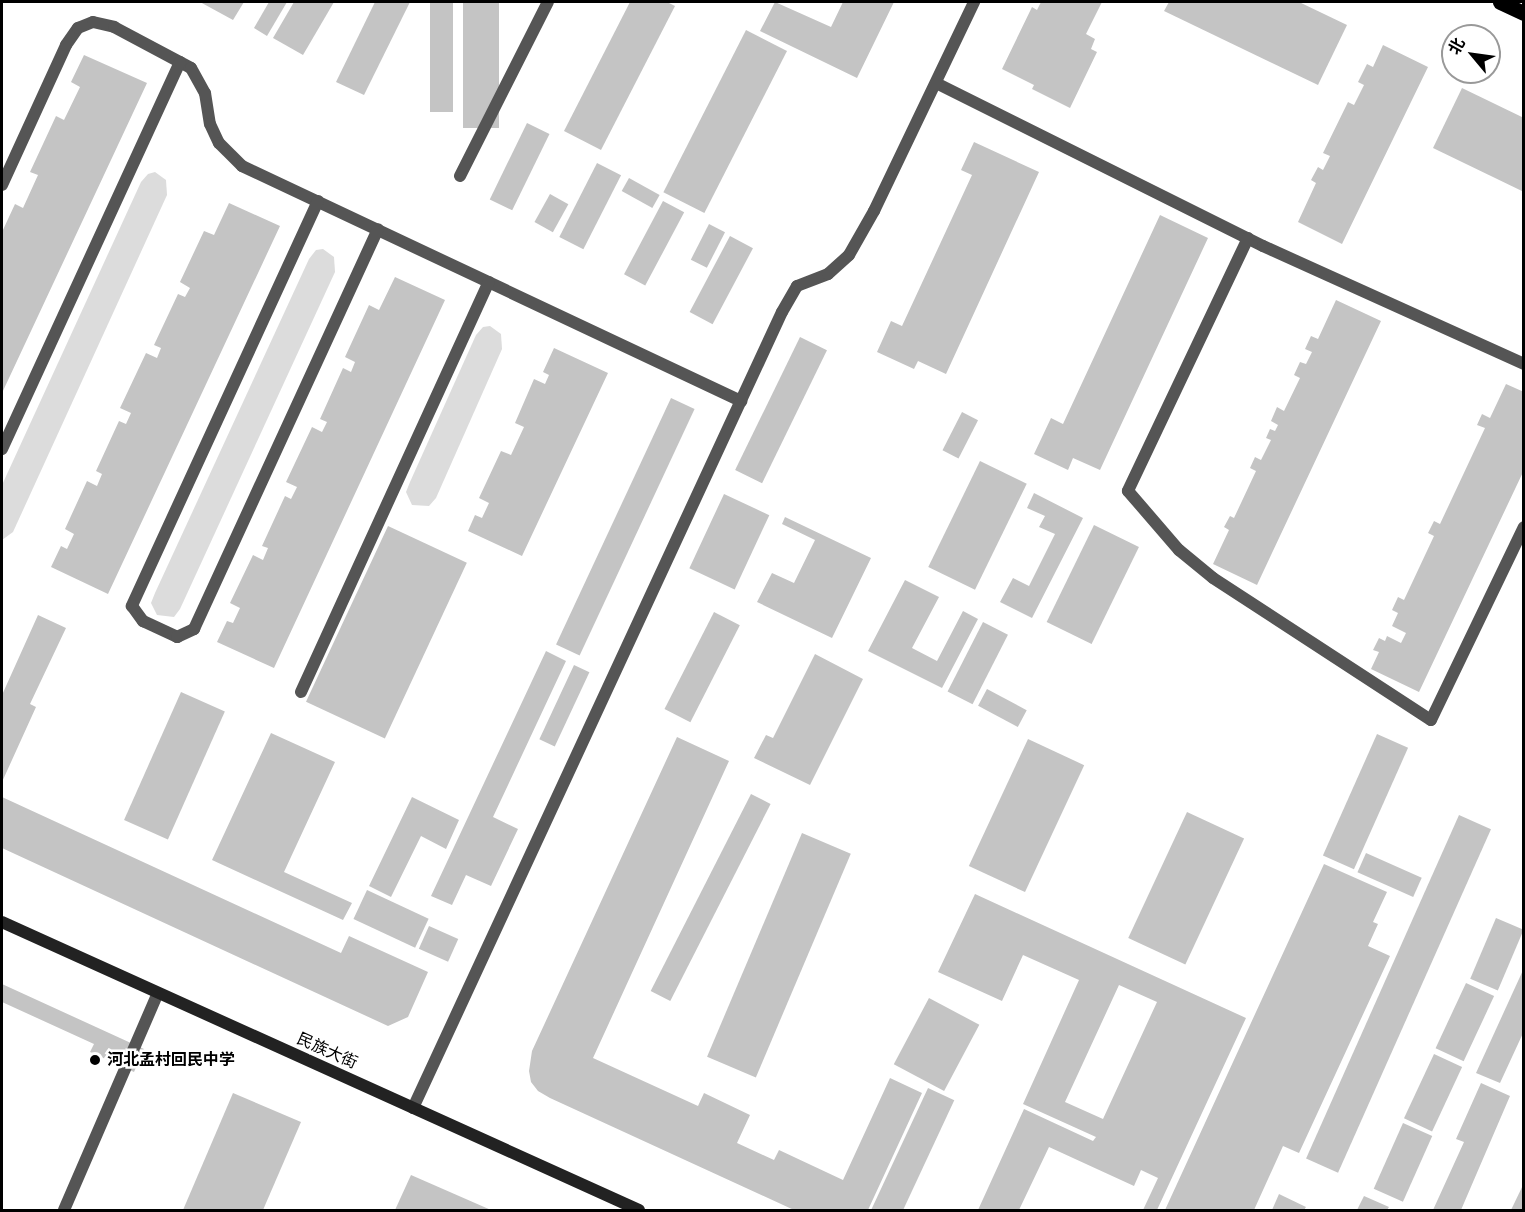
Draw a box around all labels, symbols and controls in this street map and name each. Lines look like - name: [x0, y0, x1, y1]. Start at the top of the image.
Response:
- north arrow: [1441, 24, 1501, 84]
- text: 北: [1444, 34, 1469, 58]
- street label: 民族大街: [294, 1029, 360, 1073]
- place label: 河北孟村回民中学: [107, 1050, 235, 1070]
- marker: 河北孟村回民中学: [88, 1053, 102, 1067]

